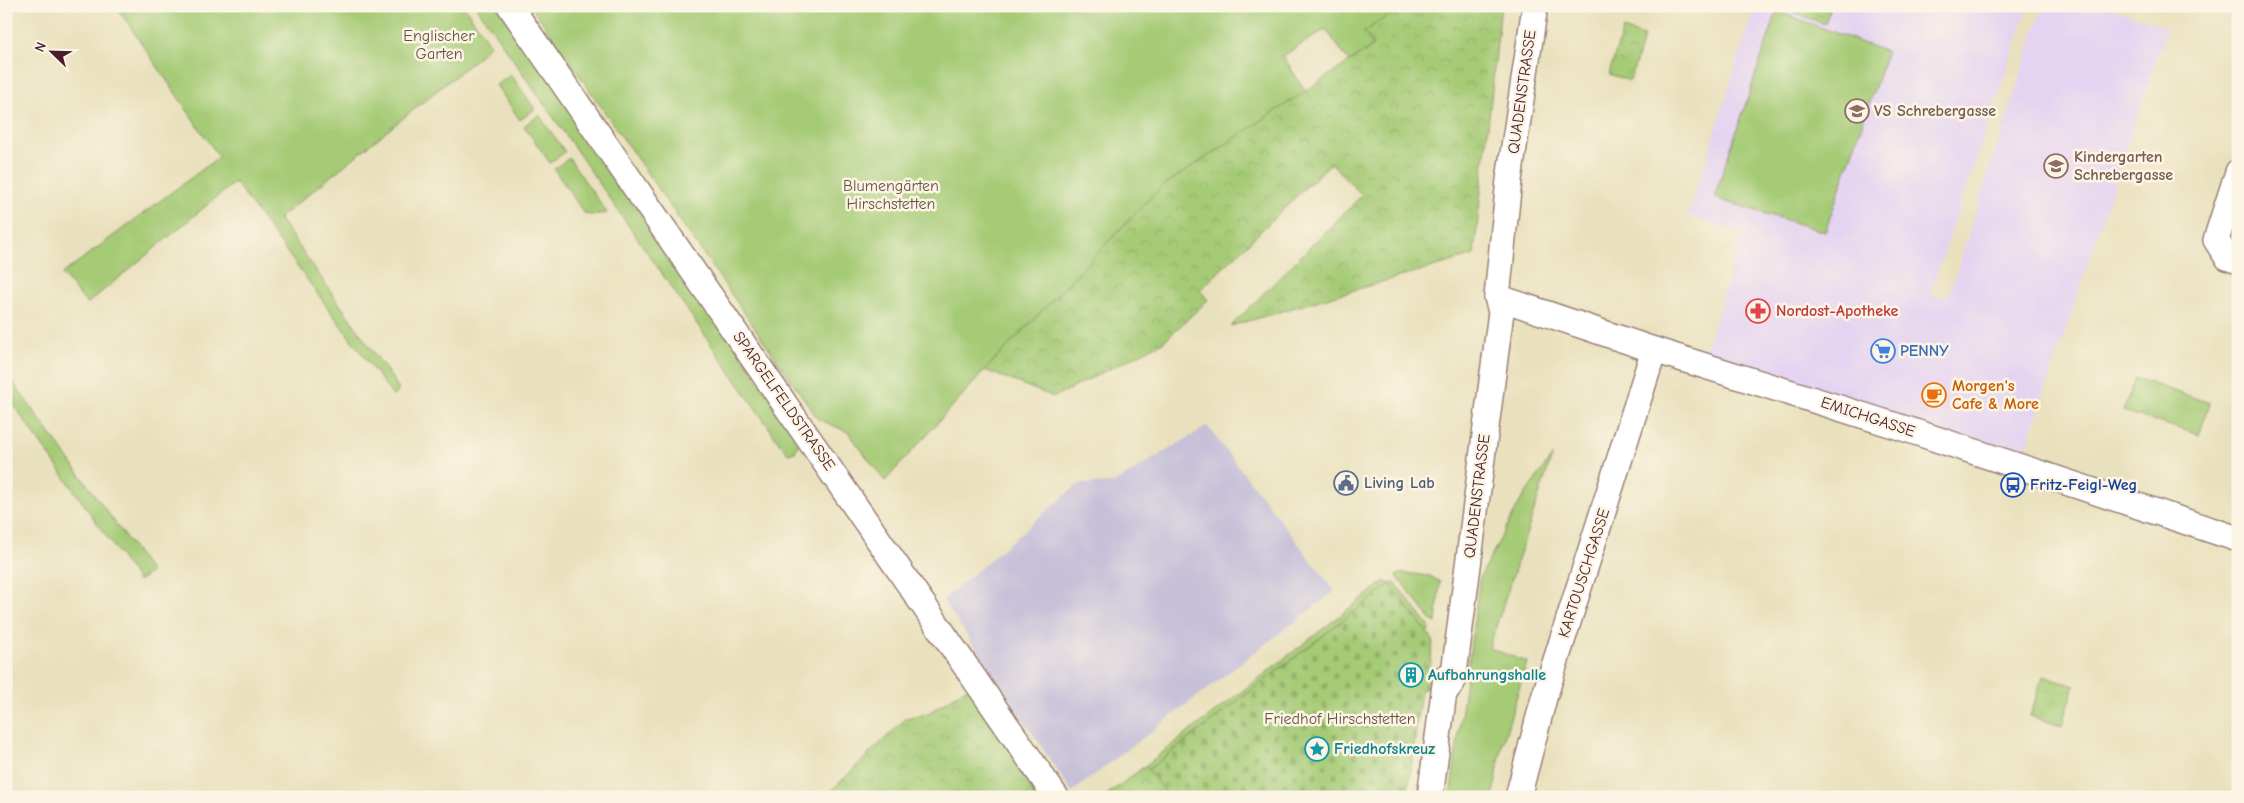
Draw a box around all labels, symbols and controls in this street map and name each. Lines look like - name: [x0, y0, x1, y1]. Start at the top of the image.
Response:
- park label: Englischer Garten: [403, 27, 475, 63]
- north arrow: [28, 28, 78, 78]
- street label: QUADENSTRASSE: [1504, 29, 1540, 155]
- text: N: [31, 40, 50, 55]
- school or university icon: VS Schrebergasse: [1844, 98, 1870, 124]
- place label: VS Schrebergasse: [1874, 102, 1996, 120]
- place label: Kindergarten Schrebergasse: [2074, 148, 2173, 184]
- school or university icon: Kindergarten Schrebergasse: [2043, 153, 2069, 179]
- park label: Blumengärten Hirschstetten: [843, 177, 939, 213]
- pharmacy icon: Nordost-Apotheke: [1745, 298, 1771, 324]
- place label: Nordost-Apotheke: [1776, 302, 1899, 320]
- street label: SPARGELFELDSTRASSE: [729, 328, 839, 474]
- supermarket icon: PENNY: [1870, 338, 1896, 364]
- place label: PENNY: [1900, 342, 1949, 360]
- place label: Morgen's Cafe & More: [1952, 377, 2039, 413]
- cafe icon: Morgen's Cafe & More: [1921, 382, 1947, 408]
- street label: EMICHGASSE: [1818, 393, 1918, 441]
- street label: QUADENSTRASSE: [1460, 433, 1494, 559]
- public building icon: Living Lab: [1333, 470, 1359, 496]
- bus stop icon: Fritz-Feigl-Weg: [2000, 472, 2026, 498]
- place label: Living Lab: [1364, 474, 1435, 492]
- place label: Fritz-Feigl-Weg: [2030, 476, 2137, 494]
- street label: KARTOUSCHGASSE: [1555, 506, 1614, 640]
- building icon: Aufbahrungshalle: [1398, 662, 1424, 688]
- place label: Aufbahrungshalle: [1428, 666, 1546, 684]
- park label: Friedhof Hirschstetten: [1264, 710, 1416, 728]
- place icon: Friedhofskreuz: [1304, 736, 1330, 762]
- place label: Friedhofskreuz: [1334, 740, 1435, 758]

